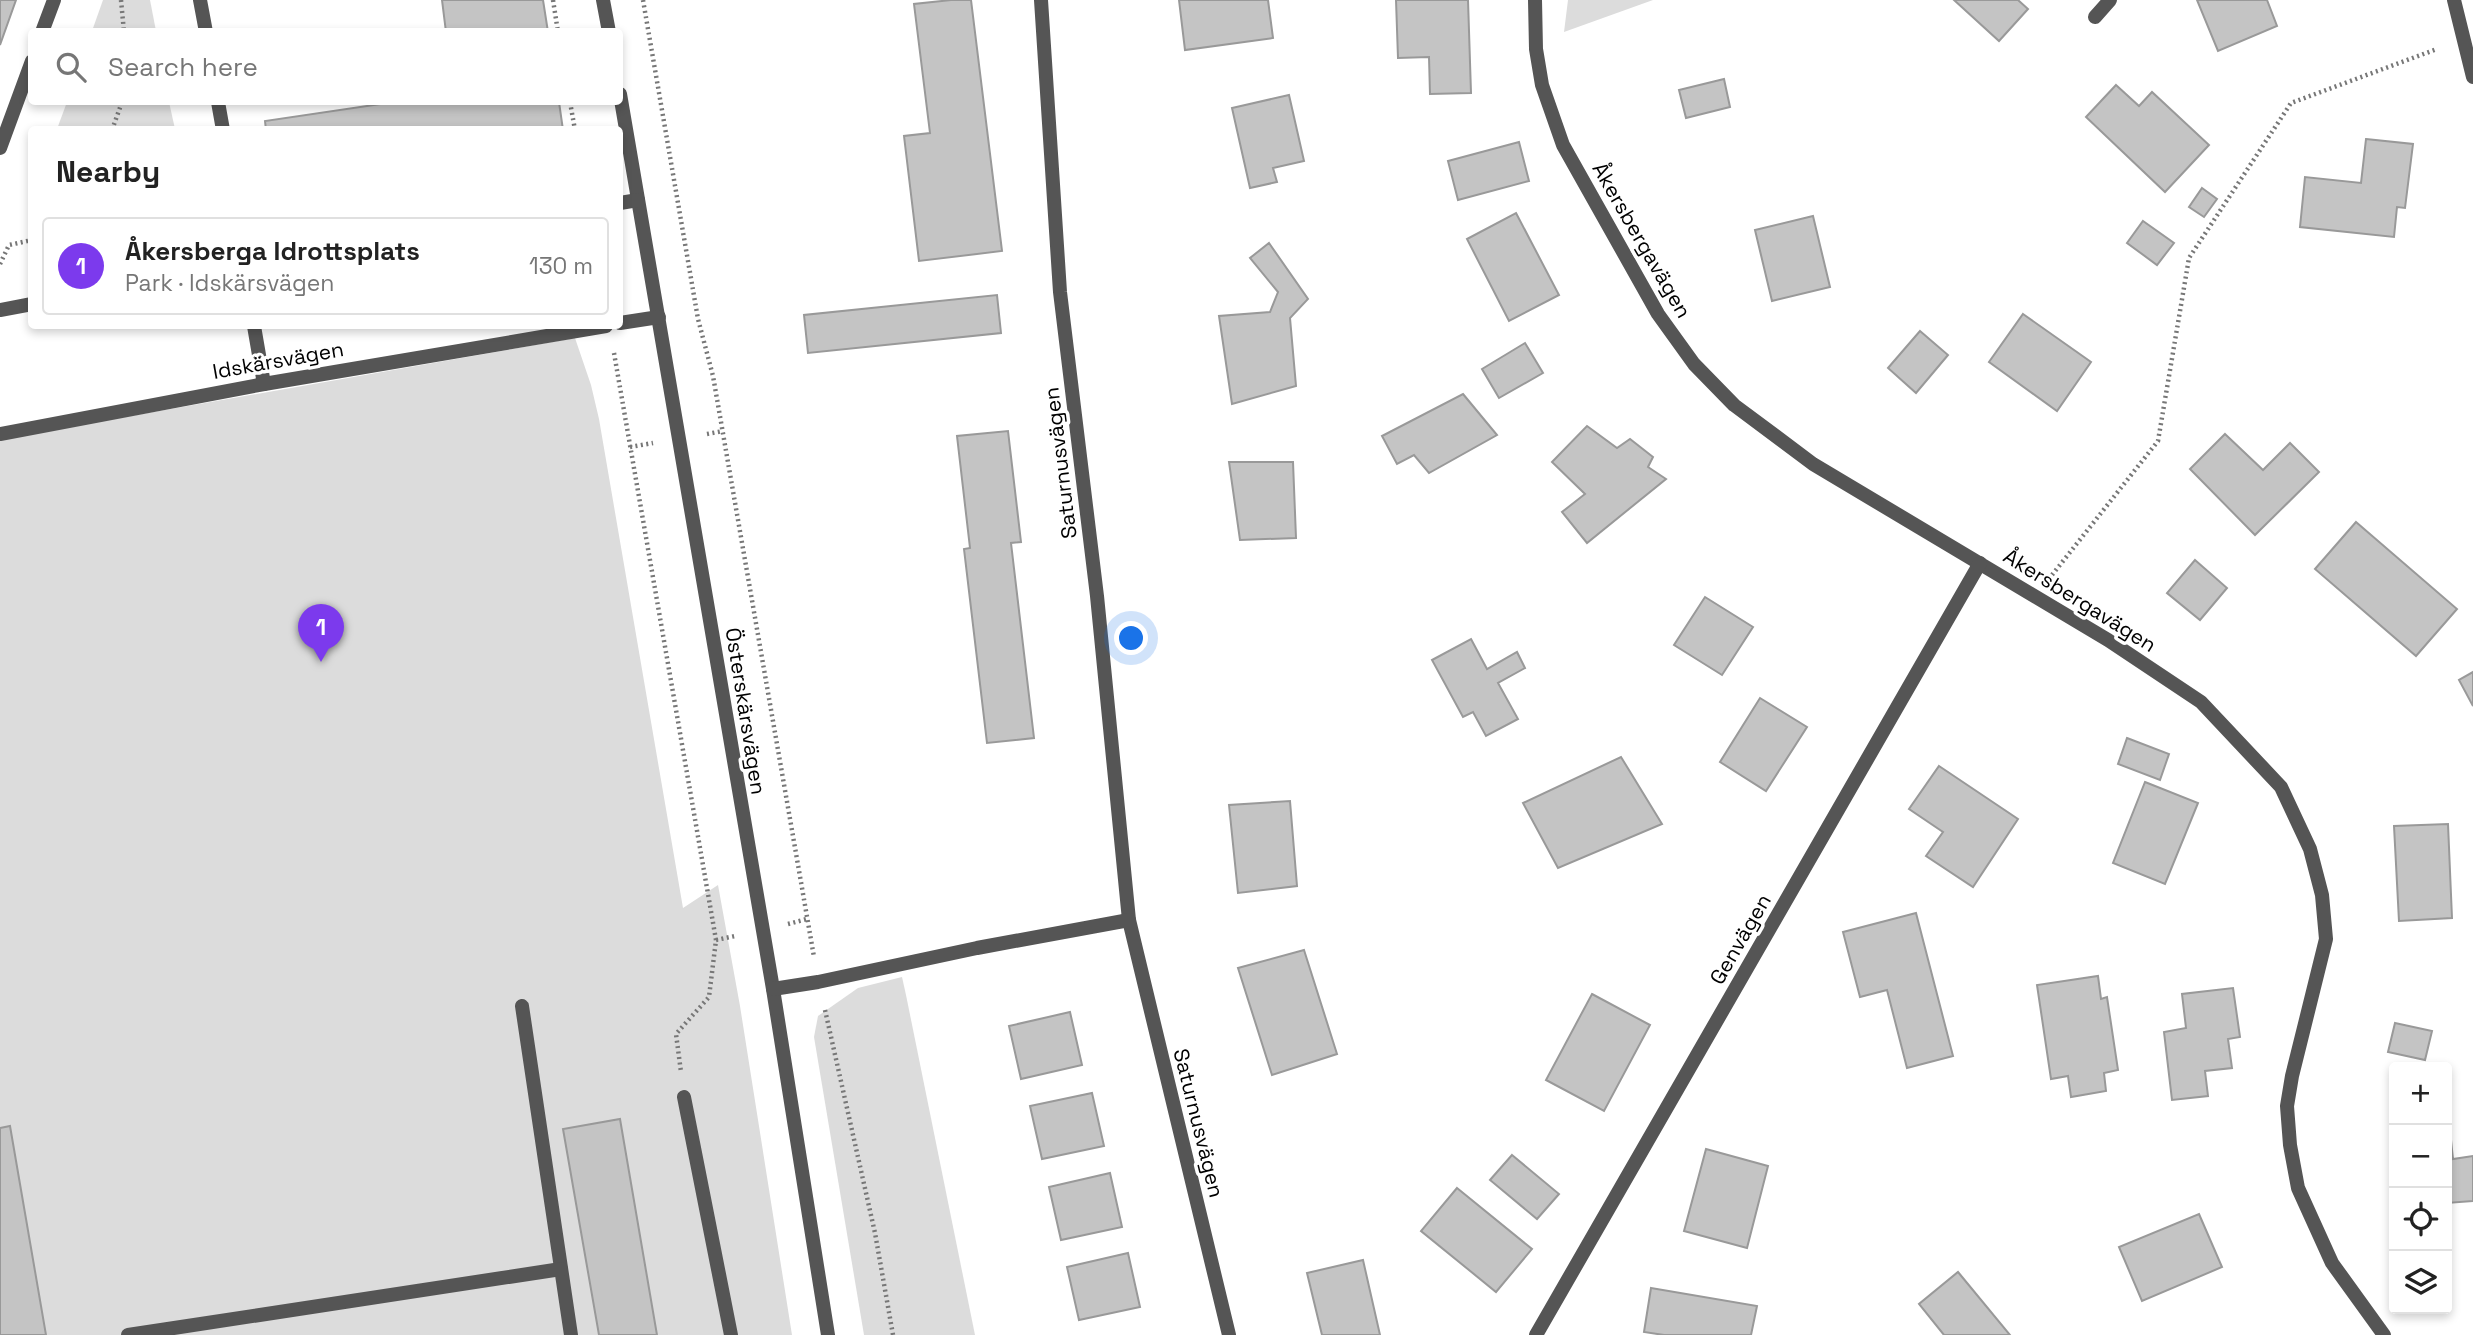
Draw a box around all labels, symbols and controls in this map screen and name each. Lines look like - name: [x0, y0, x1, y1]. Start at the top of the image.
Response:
- search box: [28, 28, 623, 105]
- icon: search: [52, 48, 90, 86]
- text: Search here: [108, 50, 258, 84]
- text: Nearby: [56, 152, 160, 191]
- street label: Åkersbergavägen: [1586, 157, 1698, 323]
- text: Åkersberga Idrottsplats: [125, 234, 420, 268]
- text: 1: [76, 251, 86, 281]
- text: 130 m: [529, 251, 593, 281]
- text: Park · Idskärsvägen: [125, 268, 334, 298]
- street label: Idskärsvägen: [210, 335, 346, 385]
- street label: Saturnusvägen: [1037, 386, 1083, 540]
- street label: Åkersbergavägen: [1999, 542, 2161, 658]
- pin: 1: [298, 604, 344, 662]
- your location: [1114, 621, 1148, 655]
- street label: Österskärsvägen: [719, 626, 773, 796]
- street label: Genvägen: [1703, 889, 1777, 989]
- street label: Saturnusvägen: [1167, 1046, 1231, 1200]
- map controls: [2389, 1062, 2452, 1314]
- button: +: [2389, 1062, 2452, 1125]
- button: −: [2389, 1125, 2452, 1188]
- button: locate: [2389, 1188, 2452, 1251]
- button: layers: [2389, 1251, 2452, 1314]

